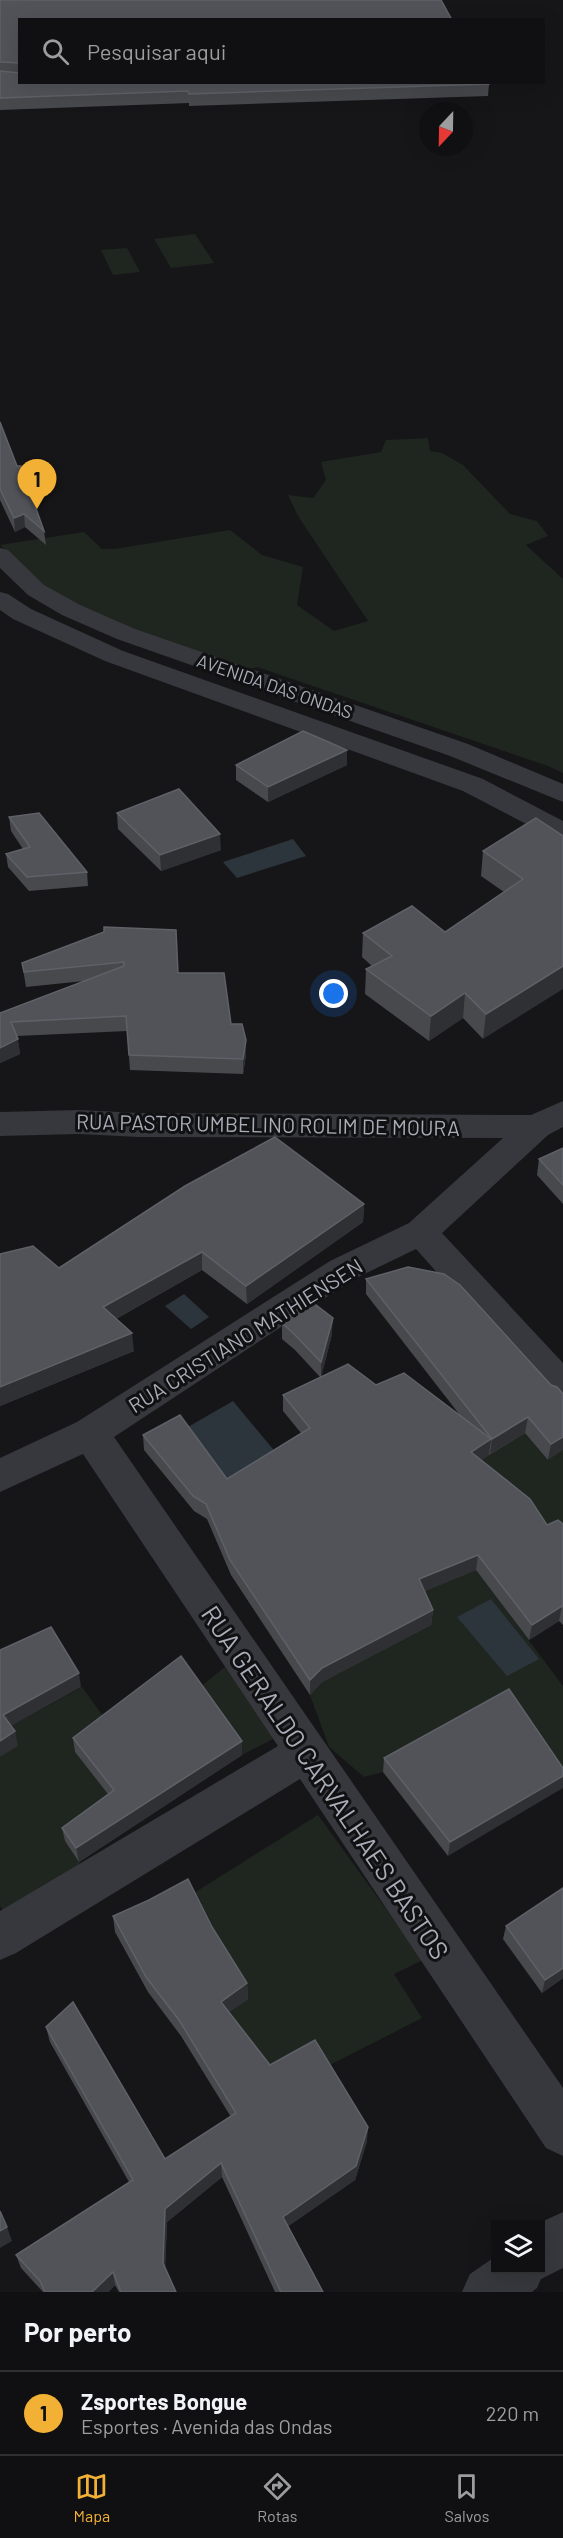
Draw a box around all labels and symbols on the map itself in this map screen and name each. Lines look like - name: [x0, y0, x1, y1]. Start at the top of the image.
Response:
- north arrow: [419, 102, 473, 156]
- pin: 1: [18, 460, 57, 509]
- street label: AVENIDA DAS ONDAS: [194, 649, 356, 723]
- your location: [319, 979, 348, 1008]
- street label: RUA PASTOR UMBELINO ROLIM DE MOURA: [76, 1108, 460, 1140]
- street label: RUA CRISTIANO MATHIENSEN: [123, 1253, 367, 1417]
- street label: RUA GERALDO CARVALHAES BASTOS: [196, 1599, 456, 1965]

